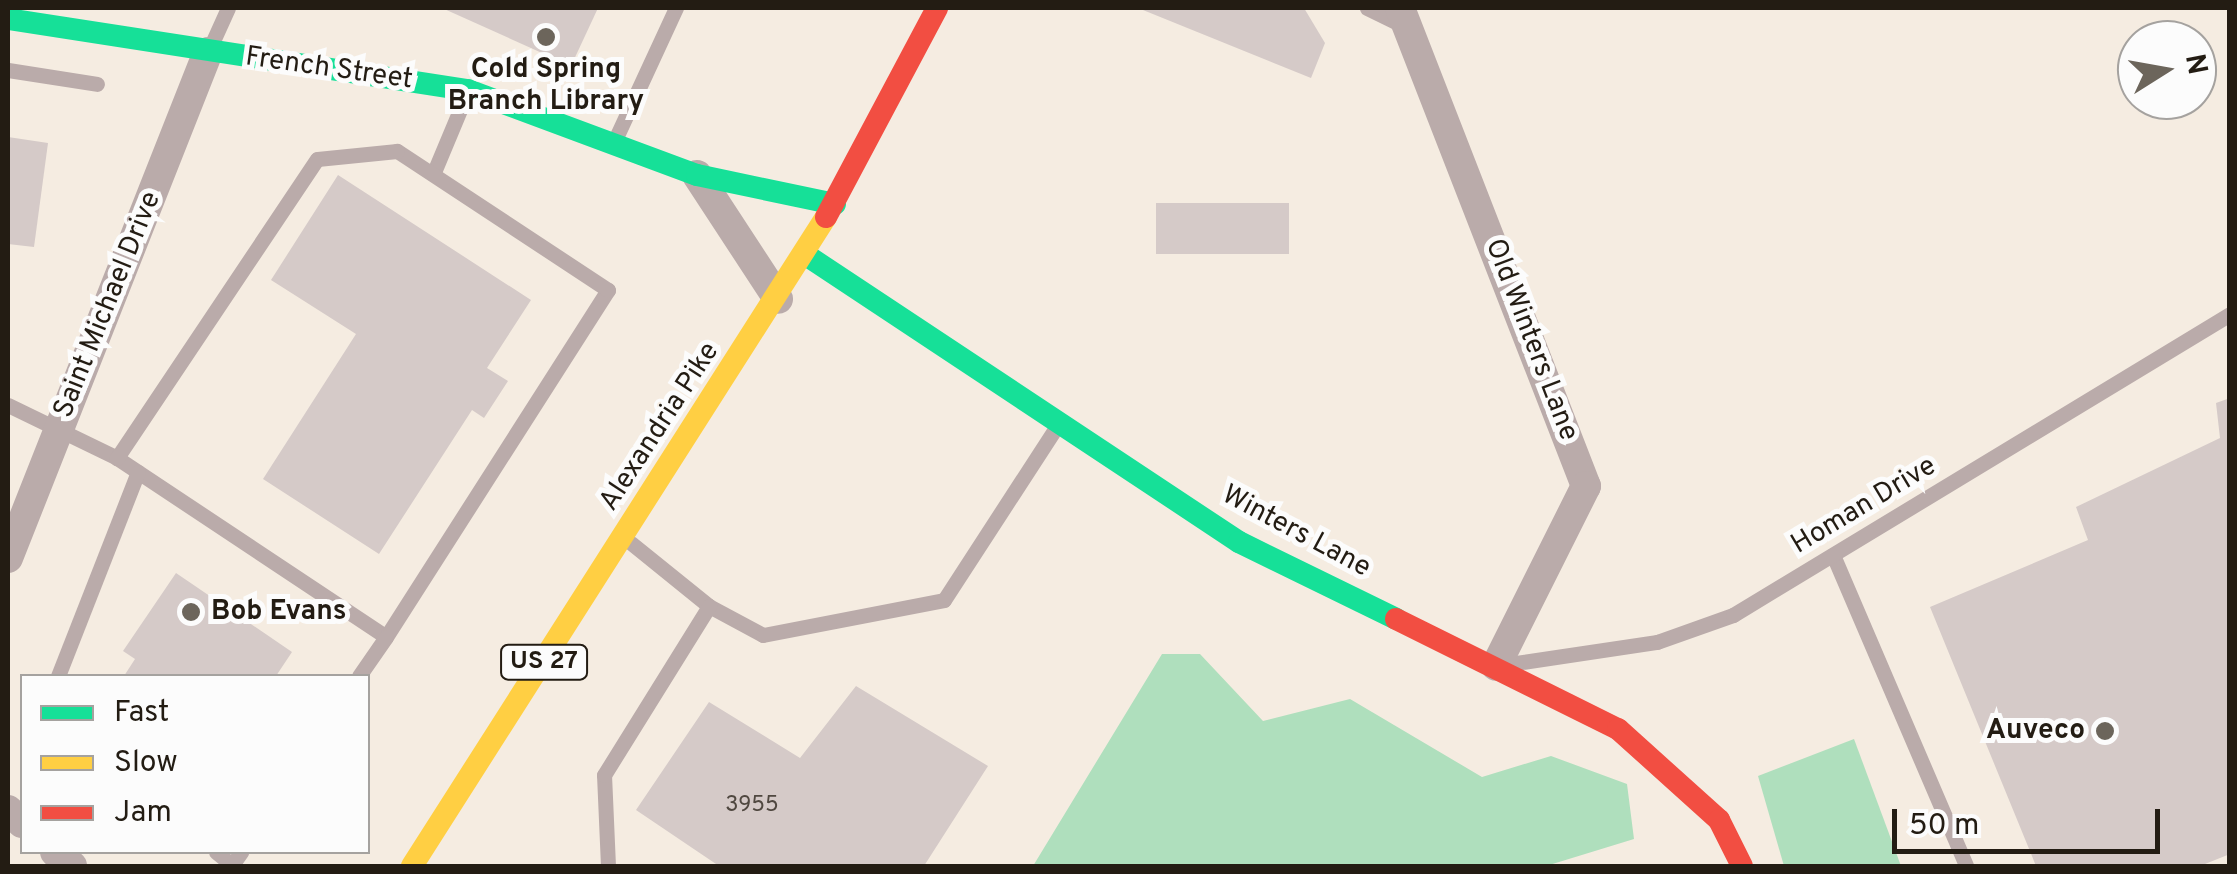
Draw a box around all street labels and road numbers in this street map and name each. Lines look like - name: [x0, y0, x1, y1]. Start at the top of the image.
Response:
- street label: French Street: [243, 41, 415, 97]
- street label: Saint Michael Drive: [47, 187, 169, 423]
- street label: Old Winters Lane: [1477, 234, 1585, 446]
- street label: Alexandria Pike: [593, 336, 727, 518]
- street label: Homan Drive: [1786, 450, 1942, 562]
- street label: Winters Lane: [1216, 479, 1376, 585]
- road number: US 27: [499, 642, 589, 682]

